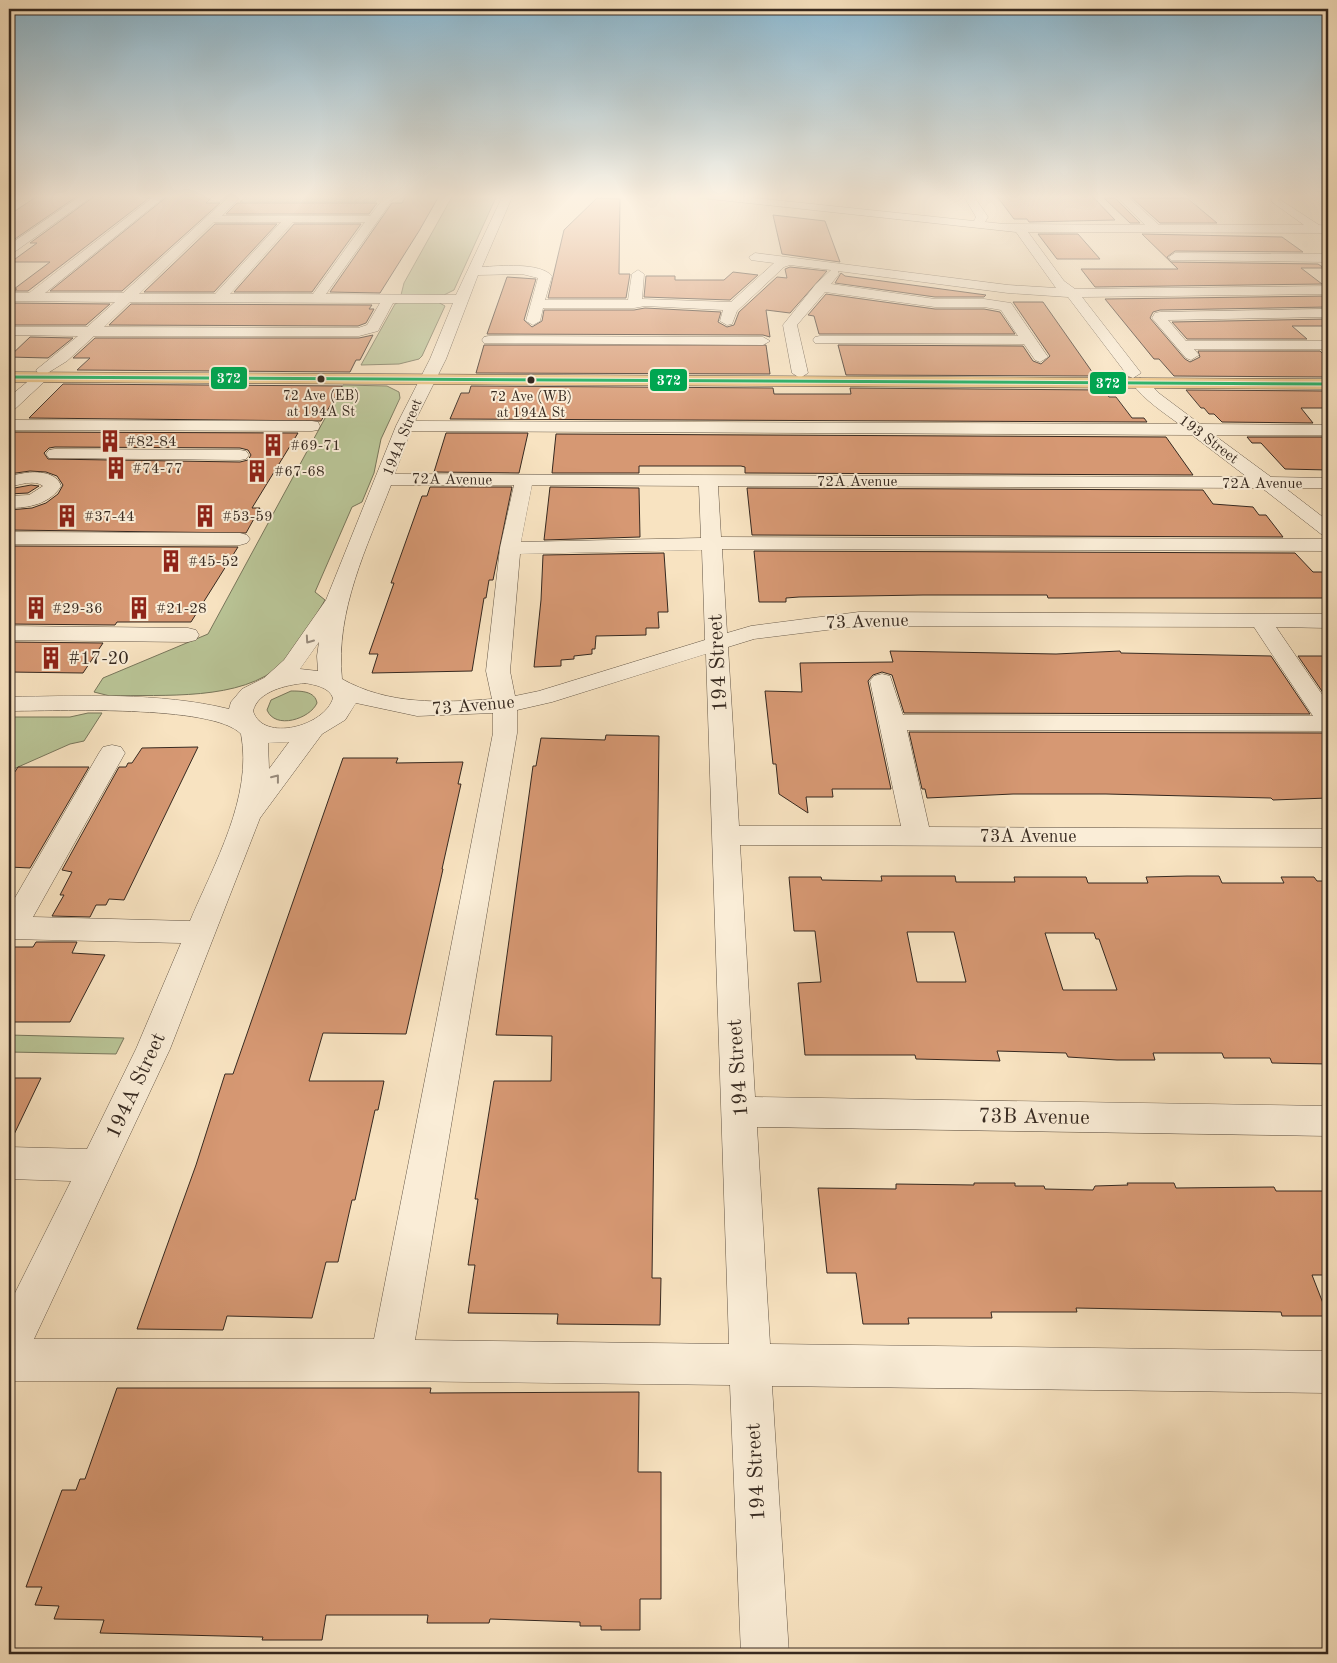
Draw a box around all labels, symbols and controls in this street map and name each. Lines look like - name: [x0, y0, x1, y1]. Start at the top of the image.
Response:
- line badge: 372: [210, 366, 248, 390]
- line badge: 372: [649, 368, 688, 392]
- line badge: 372: [1089, 371, 1127, 395]
- text: 372: [217, 372, 241, 386]
- marker: 72 Ave (EB) at 194A St: [316, 374, 326, 384]
- text: 372: [657, 374, 681, 388]
- marker: 72 Ave (WB) at 194A St: [526, 375, 536, 385]
- text: 372: [1096, 377, 1120, 391]
- place label: 72 Ave (EB) at 194A St: [283, 389, 359, 419]
- place label: 72 Ave (WB) at 194A St: [490, 390, 572, 420]
- street label: 194A Street: [381, 397, 426, 478]
- street label: 193 Street: [1176, 413, 1241, 467]
- building icon: #82-84: [97, 428, 123, 454]
- building icon: #69-71: [260, 432, 286, 458]
- place label: #82-84: [126, 435, 177, 450]
- place label: #69-71: [290, 439, 341, 454]
- building icon: #74-77: [103, 455, 129, 481]
- building icon: #67-68: [244, 458, 270, 484]
- place label: #74-77: [132, 462, 183, 477]
- place label: #67-68: [274, 465, 325, 480]
- street label: 72A Avenue: [411, 472, 493, 489]
- street label: 72A Avenue: [817, 475, 897, 490]
- street label: 72A Avenue: [1222, 477, 1302, 492]
- building icon: #37-44: [54, 503, 80, 529]
- building icon: #53-59: [192, 503, 218, 529]
- place label: #37-44: [84, 510, 135, 525]
- place label: #53-59: [222, 510, 273, 525]
- building icon: #45-52: [158, 548, 184, 574]
- place label: #45-52: [188, 555, 239, 570]
- building icon: #29-36: [23, 595, 49, 621]
- building icon: #21-28: [126, 595, 152, 621]
- place label: #29-36: [52, 602, 103, 617]
- place label: #21-28: [156, 602, 207, 617]
- street label: 73 Avenue: [825, 612, 909, 632]
- street label: 194 Street: [705, 613, 732, 712]
- one-way arrow: [306, 634, 315, 644]
- building icon: #17-20: [38, 645, 64, 671]
- place label: #17-20: [68, 650, 129, 668]
- street label: 73 Avenue: [431, 693, 515, 719]
- one-way arrow: [271, 774, 280, 783]
- street label: 73A Avenue: [980, 828, 1076, 846]
- street label: 194 Street: [725, 1018, 752, 1118]
- street label: 194A Street: [103, 1029, 170, 1142]
- street label: 73B Avenue: [978, 1106, 1090, 1129]
- street label: 194 Street: [743, 1422, 770, 1521]

